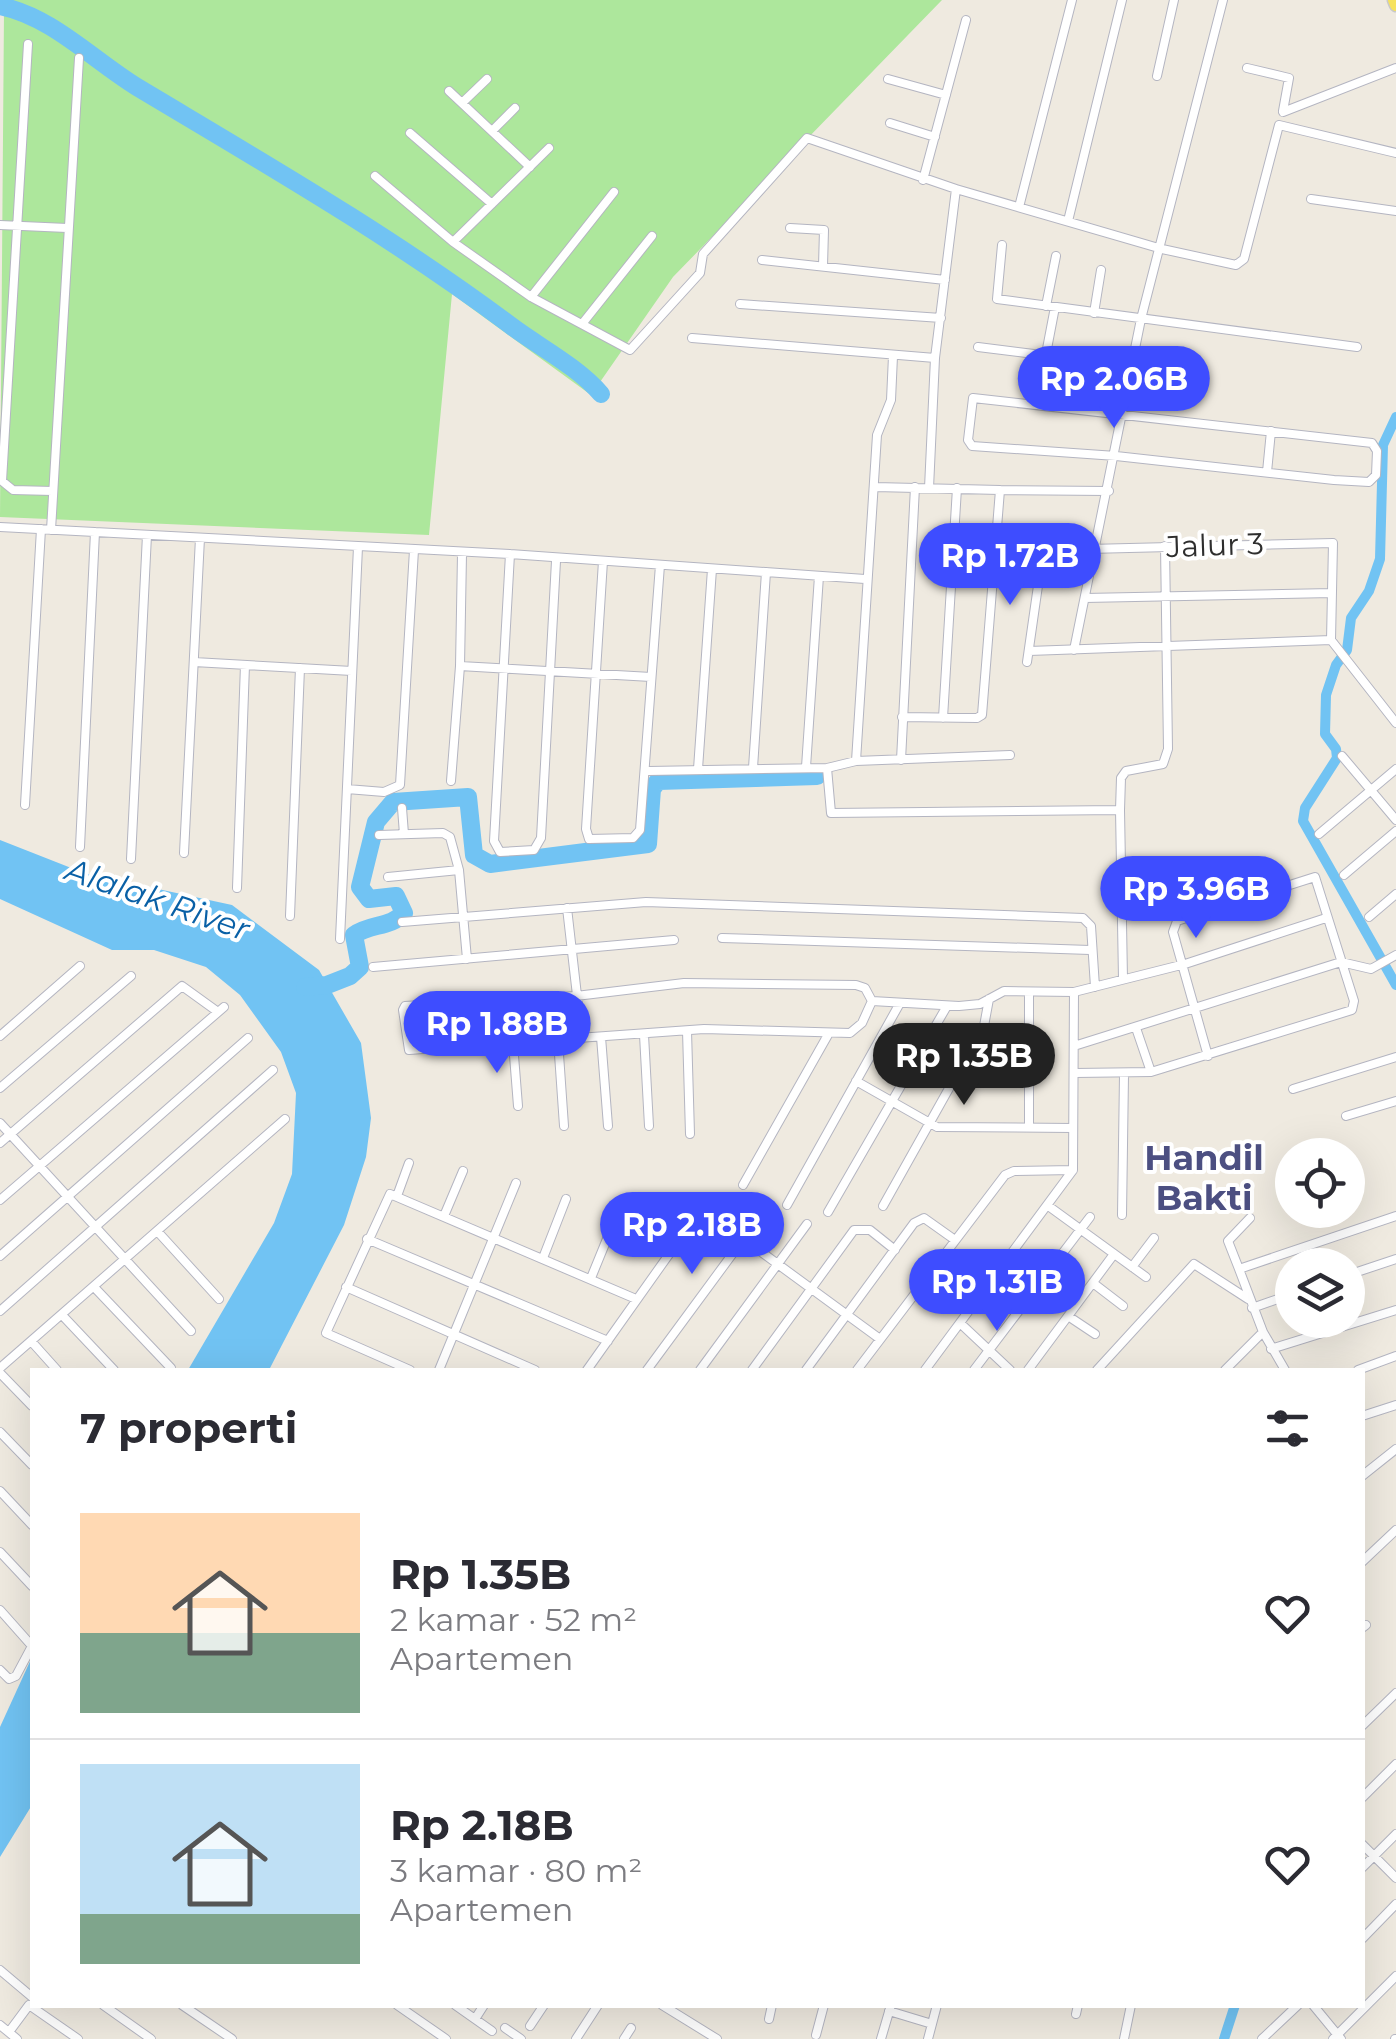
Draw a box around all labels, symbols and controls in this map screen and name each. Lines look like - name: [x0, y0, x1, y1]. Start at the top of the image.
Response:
- pin: Rp 2.06B: [1011, 346, 1217, 431]
- text: Rp 2.06B: [1040, 359, 1188, 398]
- pin: Rp 1.72B: [907, 523, 1113, 608]
- street label: Jalur 3: [1164, 525, 1265, 565]
- text: Rp 1.72B: [941, 536, 1079, 575]
- water label: Alalak River: [59, 849, 256, 949]
- pin: Rp 3.96B: [1093, 856, 1299, 941]
- text: Rp 3.96B: [1122, 869, 1270, 908]
- pin: Rp 1.88B: [394, 991, 600, 1076]
- text: Rp 1.88B: [426, 1004, 568, 1043]
- pin: Rp 1.35B: [861, 1023, 1067, 1108]
- text: Rp 1.35B: [895, 1036, 1033, 1075]
- district label: Handil Bakti: [1144, 1136, 1264, 1219]
- map controls: [1275, 1138, 1365, 1338]
- button: locate: [1275, 1138, 1365, 1228]
- pin: Rp 2.18B: [589, 1192, 795, 1277]
- text: Rp 2.18B: [622, 1205, 762, 1244]
- button: layers: [1275, 1248, 1365, 1338]
- pin: Rp 1.31B: [894, 1249, 1100, 1334]
- text: Rp 1.31B: [931, 1262, 1063, 1301]
- icon: filters: [1260, 1401, 1315, 1456]
- text: 7 properti: [80, 1402, 297, 1454]
- text: Rp 1.35B: [390, 1548, 571, 1600]
- icon: home: [160, 1553, 280, 1673]
- icon: heart: [1260, 1586, 1315, 1641]
- text: 2 kamar · 52 m²: [390, 1600, 637, 1639]
- text: Apartemen: [390, 1639, 573, 1678]
- text: Rp 2.18B: [390, 1799, 574, 1851]
- icon: home: [160, 1804, 280, 1924]
- icon: heart: [1260, 1837, 1315, 1892]
- text: 3 kamar · 80 m²: [390, 1851, 642, 1890]
- text: Apartemen: [390, 1890, 573, 1929]

